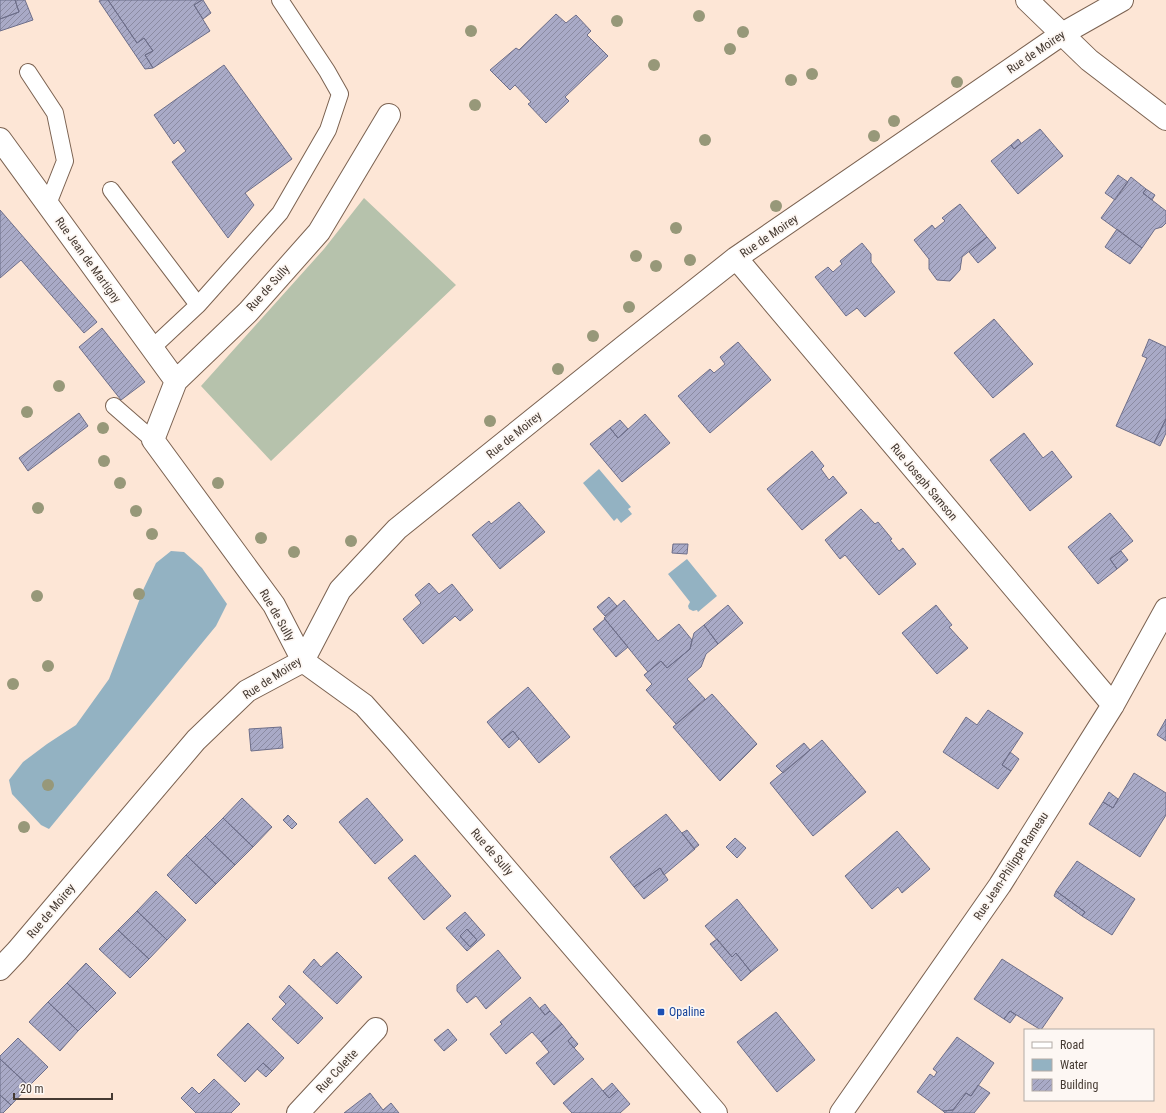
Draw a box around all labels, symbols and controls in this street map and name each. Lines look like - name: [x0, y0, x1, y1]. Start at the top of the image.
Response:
- street label: Rue de Moirey: [1004, 28, 1068, 76]
- street label: Rue de Moirey: [737, 212, 801, 260]
- street label: Rue Jean de Martigny: [52, 214, 124, 306]
- street label: Rue de Sully: [244, 262, 292, 314]
- street label: Rue de Moirey: [484, 409, 544, 461]
- street label: Rue Joseph Samson: [888, 441, 960, 524]
- street label: Rue de Sully: [257, 587, 297, 643]
- street label: Rue de Moirey: [240, 654, 304, 702]
- street label: Rue Jean-Philippe Rameau: [971, 809, 1051, 923]
- street label: Rue de Sully: [468, 826, 516, 878]
- street label: Rue de Moirey: [24, 881, 78, 941]
- place label: Opaline: [669, 1005, 705, 1019]
- marker: Opaline: [656, 1007, 666, 1017]
- legend: [1024, 1029, 1154, 1101]
- text: Road: [1060, 1038, 1084, 1052]
- street label: Rue Colette: [313, 1046, 361, 1096]
- text: Water: [1060, 1058, 1088, 1072]
- scale bar: [14, 1075, 112, 1101]
- text: Building: [1060, 1078, 1098, 1092]
- text: 20 m: [20, 1082, 44, 1096]

